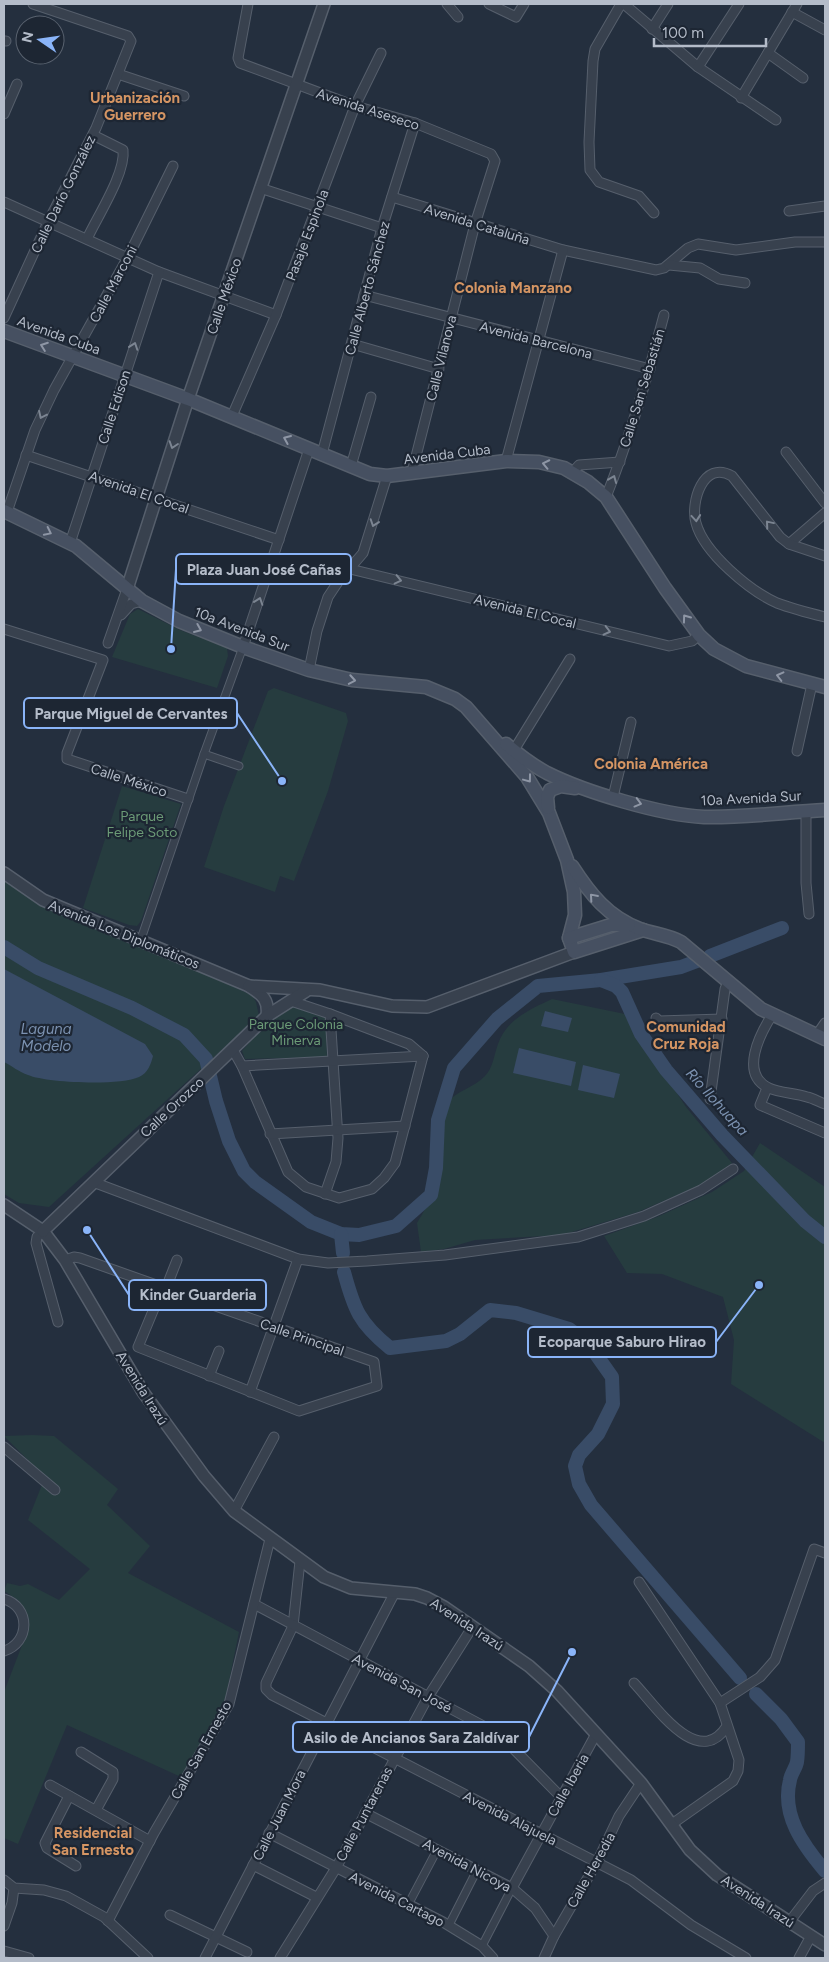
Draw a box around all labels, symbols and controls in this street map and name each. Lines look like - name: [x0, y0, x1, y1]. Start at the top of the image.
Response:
- north arrow: [15, 15, 65, 65]
- scale bar: [654, 15, 766, 47]
- text: 100 m: [662, 24, 704, 42]
- text: N: [18, 30, 37, 44]
- street label: Avenida Aseseco: [314, 85, 422, 134]
- district label: Urbanización Guerrero: [90, 89, 180, 124]
- street label: Calle Darío González: [28, 132, 99, 256]
- street label: Pasaje Espinola: [282, 187, 333, 283]
- street label: Avenida Cataluña: [422, 200, 532, 249]
- street label: Calle Alberto Sánchez: [341, 219, 394, 357]
- street label: Calle Marconi: [86, 243, 141, 326]
- street label: Calle México: [203, 256, 245, 337]
- district label: Colonia Manzano: [454, 279, 572, 297]
- street label: Avenida Cuba: [15, 313, 103, 358]
- street label: Calle Vilanova: [423, 314, 460, 403]
- street label: Avenida Barcelona: [478, 318, 594, 363]
- street label: Calle San Sebastián: [616, 327, 669, 449]
- one-way arrow: [40, 342, 49, 352]
- one-way arrow: [128, 343, 138, 351]
- street label: Calle Edison: [95, 368, 134, 446]
- one-way arrow: [38, 410, 49, 419]
- one-way arrow: [283, 435, 292, 446]
- one-way arrow: [169, 441, 179, 449]
- street label: Avenida Cuba: [403, 441, 491, 468]
- one-way arrow: [541, 459, 550, 470]
- street label: Avenida El Cocal: [87, 467, 191, 518]
- one-way arrow: [607, 475, 618, 484]
- one-way arrow: [690, 514, 701, 522]
- one-way arrow: [369, 518, 379, 527]
- one-way arrow: [766, 521, 775, 530]
- one-way arrow: [43, 525, 52, 536]
- callout: Plaza Juan José Cañas: [176, 554, 351, 584]
- text: Plaza Juan José Cañas: [187, 561, 341, 579]
- one-way arrow: [393, 574, 402, 585]
- street label: Avenida El Cocal: [472, 591, 578, 632]
- one-way arrow: [253, 597, 263, 606]
- street label: 10a Avenida Sur: [192, 604, 292, 655]
- one-way arrow: [683, 614, 692, 624]
- one-way arrow: [193, 622, 202, 633]
- one-way arrow: [602, 625, 611, 636]
- one-way arrow: [775, 671, 784, 682]
- one-way arrow: [347, 674, 356, 684]
- callout: Parque Miguel de Cervantes: [24, 698, 237, 728]
- text: Parque Miguel de Cervantes: [34, 705, 228, 723]
- district label: Colonia América: [594, 755, 708, 773]
- street label: Calle México: [88, 760, 169, 801]
- one-way arrow: [522, 773, 530, 782]
- street label: 10a Avenida Sur: [700, 787, 802, 810]
- one-way arrow: [634, 798, 642, 808]
- park label: Parque Felipe Soto: [107, 808, 177, 841]
- one-way arrow: [590, 894, 599, 903]
- street label: Avenida Los Diplomáticos: [46, 896, 202, 973]
- park label: Parque Colonia Minerva: [249, 1016, 343, 1049]
- district label: Comunidad Cruz Roja: [646, 1018, 726, 1053]
- water label: Laguna Modelo: [21, 1020, 72, 1055]
- water label: Río Ilohuapa: [682, 1065, 752, 1140]
- street label: Calle Orozco: [137, 1074, 208, 1141]
- callout: Kinder Guarderia: [129, 1280, 266, 1310]
- text: Kinder Guarderia: [139, 1286, 257, 1304]
- street label: Calle Principal: [258, 1315, 346, 1360]
- callout: Ecoparque Saburo Hirao: [528, 1327, 716, 1357]
- text: Ecoparque Saburo Hirao: [538, 1333, 706, 1351]
- street label: Avenida Irazú: [112, 1348, 171, 1429]
- street label: Avenida Irazú: [427, 1594, 507, 1655]
- street label: Avenida San José: [349, 1650, 455, 1717]
- street label: Calle San Ernesto: [167, 1698, 236, 1802]
- callout: Asilo de Ancianos Sara Zaldívar: [293, 1722, 529, 1752]
- text: Asilo de Ancianos Sara Zaldívar: [303, 1729, 519, 1747]
- street label: Calle Iberia: [544, 1751, 593, 1820]
- street label: Calle Puntarenas: [332, 1764, 396, 1864]
- street label: Calle Juan Mora: [249, 1767, 310, 1864]
- street label: Avenida Alajuela: [460, 1787, 560, 1849]
- district label: Residencial San Ernesto: [52, 1824, 134, 1859]
- street label: Calle Heredia: [564, 1830, 619, 1911]
- street label: Avenida Nicoya: [420, 1835, 514, 1896]
- street label: Avenida Cartago: [346, 1868, 447, 1931]
- street label: Avenida Irazú: [718, 1871, 798, 1932]

